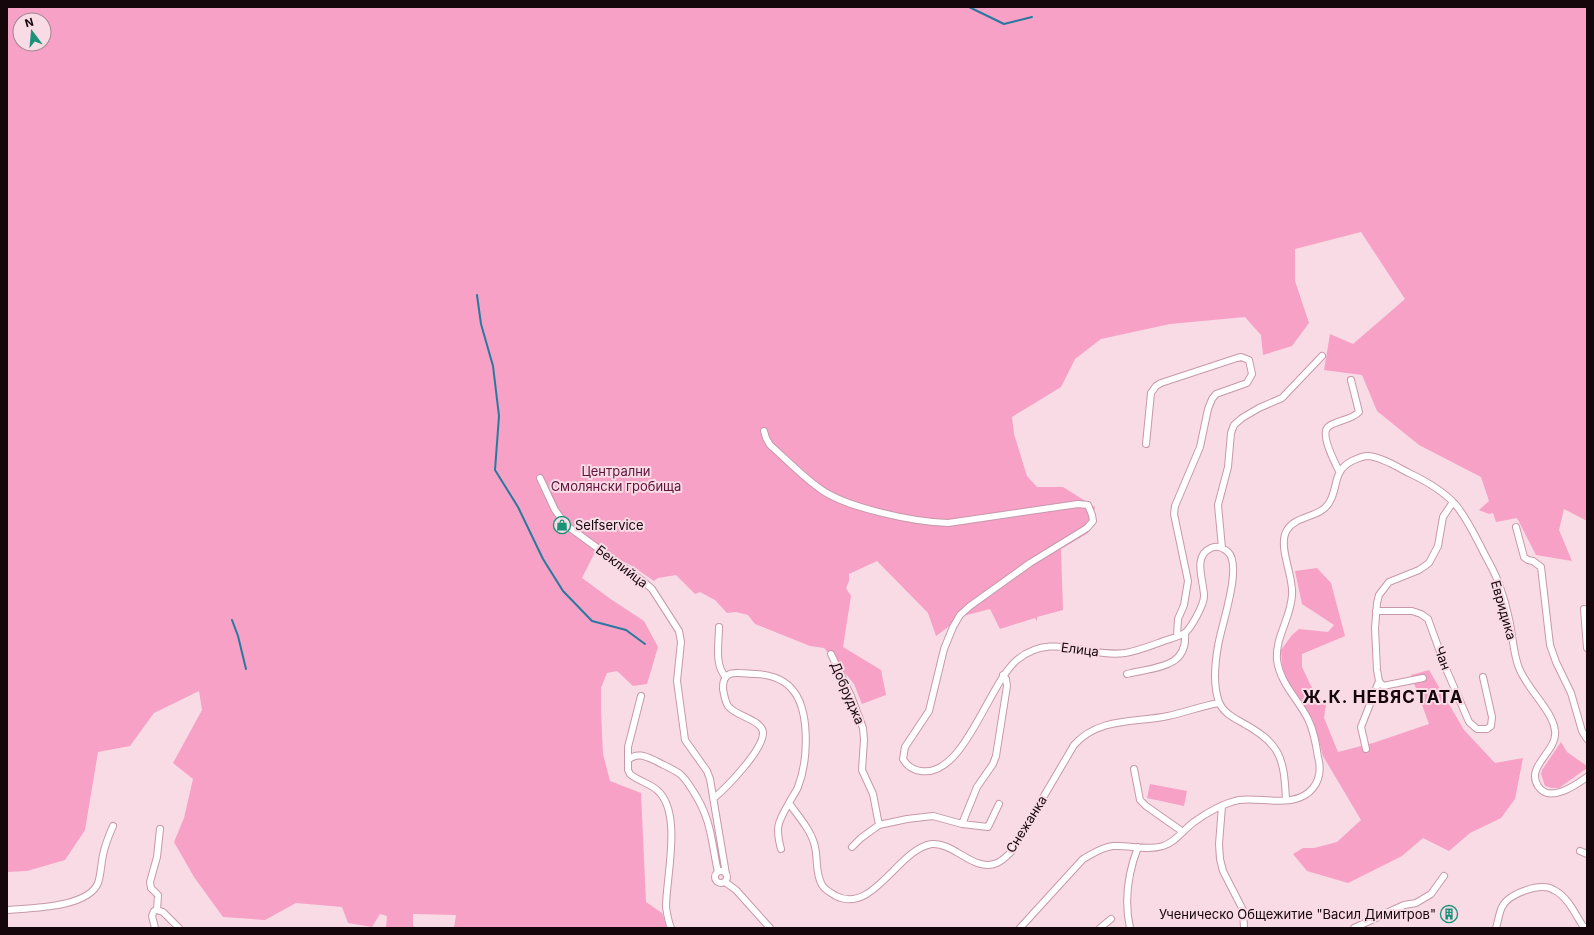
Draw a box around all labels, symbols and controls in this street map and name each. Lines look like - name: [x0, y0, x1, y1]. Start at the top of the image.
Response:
- north arrow: [12, 12, 52, 52]
- text: N: [23, 15, 35, 30]
- park label: Централни Смолянски гробища: [551, 463, 681, 494]
- shop icon: Selfservice: [552, 515, 572, 535]
- place label: Selfservice: [575, 517, 644, 533]
- street label: Беклийца: [593, 541, 651, 591]
- street label: Евридика: [1488, 578, 1520, 642]
- street label: Елица: [1060, 639, 1100, 659]
- street label: Чан: [1431, 644, 1455, 672]
- street label: Добруджа: [828, 659, 868, 727]
- district label: Ж.К. НЕВЯСТАТА: [1303, 687, 1463, 707]
- street label: Снежанка: [1002, 792, 1050, 856]
- building icon: Ученическо Общежитие "Васил Димитров": [1439, 904, 1459, 924]
- place label: Ученическо Общежитие "Васил Димитров": [1159, 906, 1436, 922]

